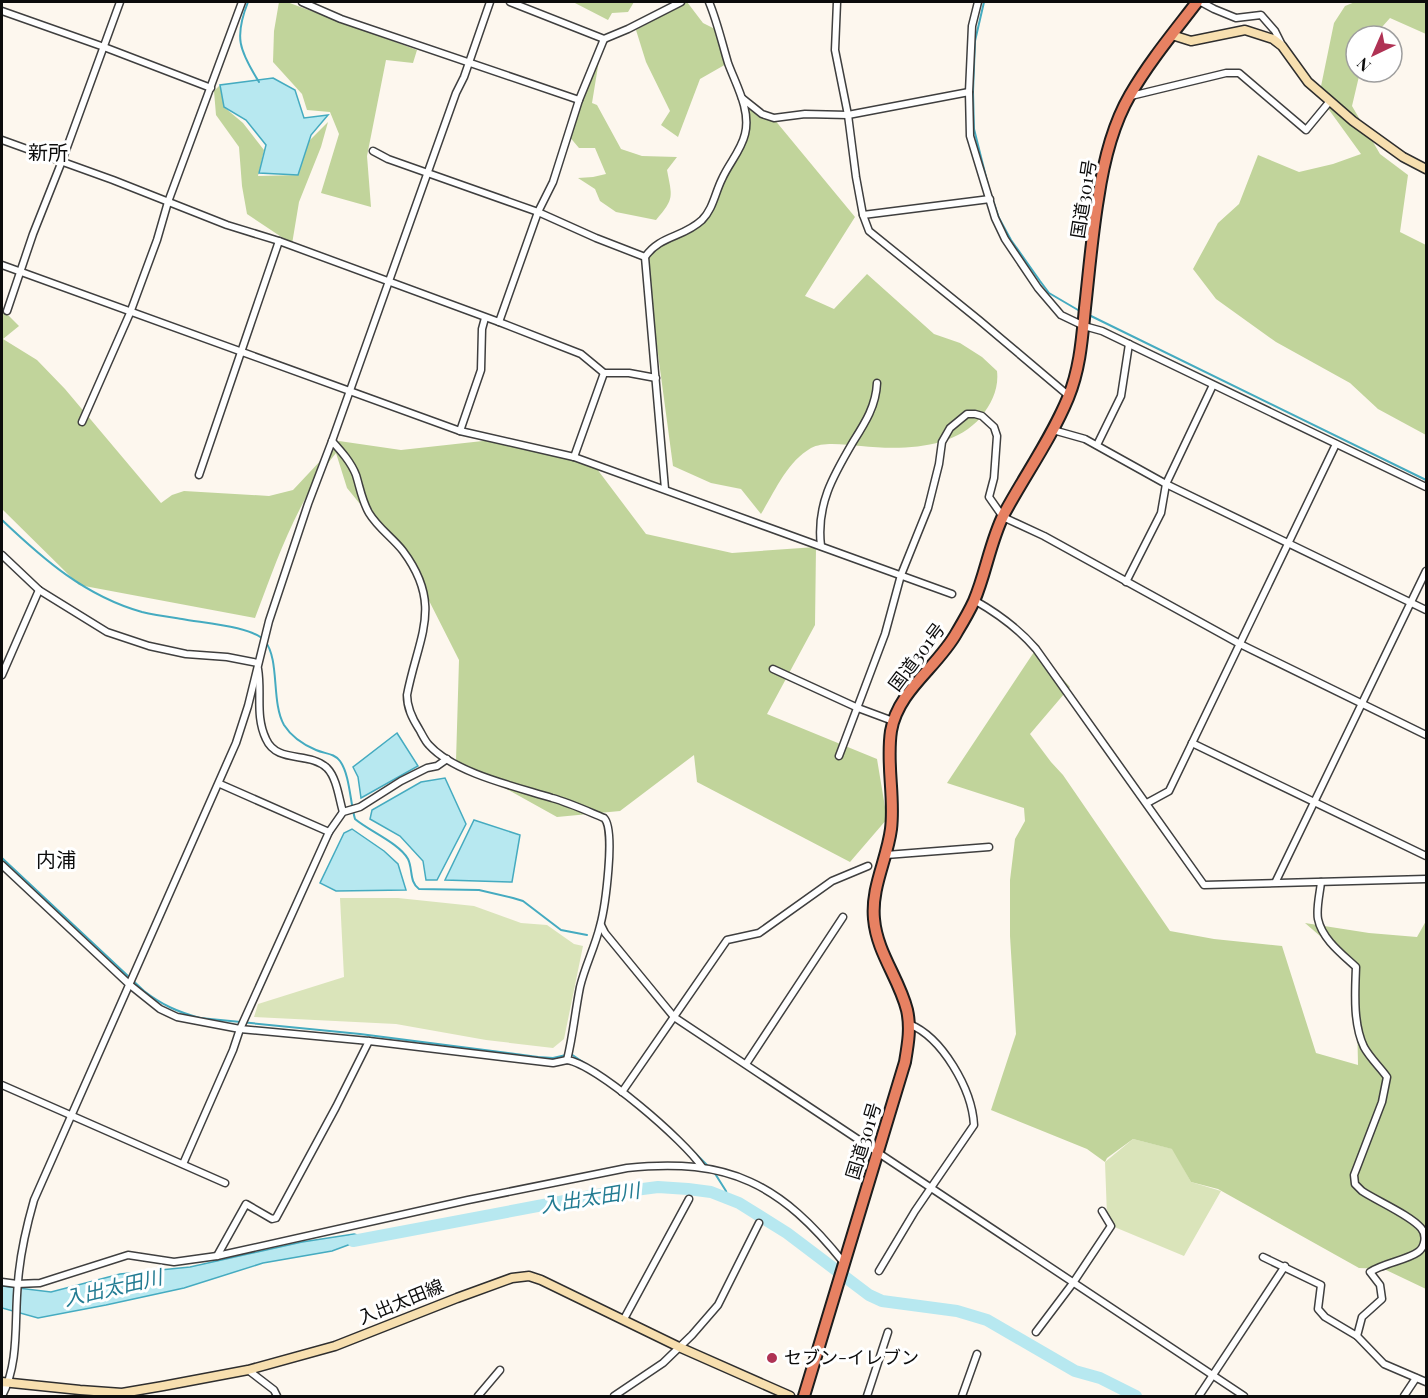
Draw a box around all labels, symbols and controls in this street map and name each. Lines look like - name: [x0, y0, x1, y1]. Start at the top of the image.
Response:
- north arrow: [1344, 24, 1404, 84]
- text: N: [1351, 53, 1375, 77]
- district label: 新所: [28, 138, 68, 165]
- street label: 国道301号: [1065, 158, 1101, 240]
- street label: 国道301号: [883, 617, 950, 695]
- district label: 内浦: [36, 845, 76, 872]
- street label: 国道301号: [840, 1099, 886, 1182]
- water label: 入出太田川: [538, 1175, 643, 1218]
- water label: 入出太田川: [61, 1262, 166, 1311]
- street label: 入出太田線: [354, 1273, 447, 1329]
- place label: セブン-イレブン: [784, 1345, 919, 1369]
- marker: セブン-イレブン: [765, 1351, 779, 1365]

